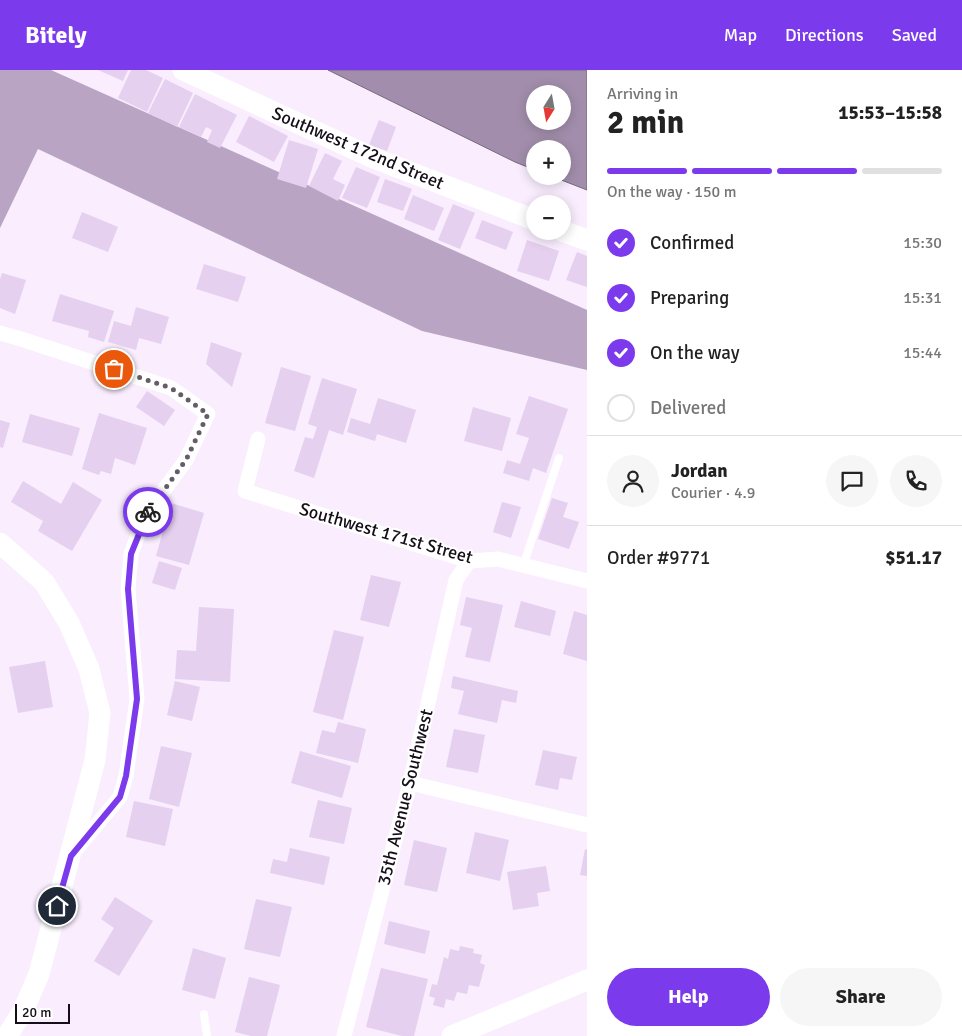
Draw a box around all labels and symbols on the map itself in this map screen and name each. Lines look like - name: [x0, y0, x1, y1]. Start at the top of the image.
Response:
- north arrow: [526, 85, 571, 130]
- street label: Southwest 172nd Street: [269, 102, 447, 194]
- pin: [93, 348, 135, 390]
- courier: [123, 487, 173, 537]
- street label: Southwest 171st Street: [297, 498, 475, 568]
- street label: 35th Avenue Southwest: [372, 707, 438, 887]
- pin: [36, 885, 78, 927]
- scale bar: [15, 1001, 70, 1024]

